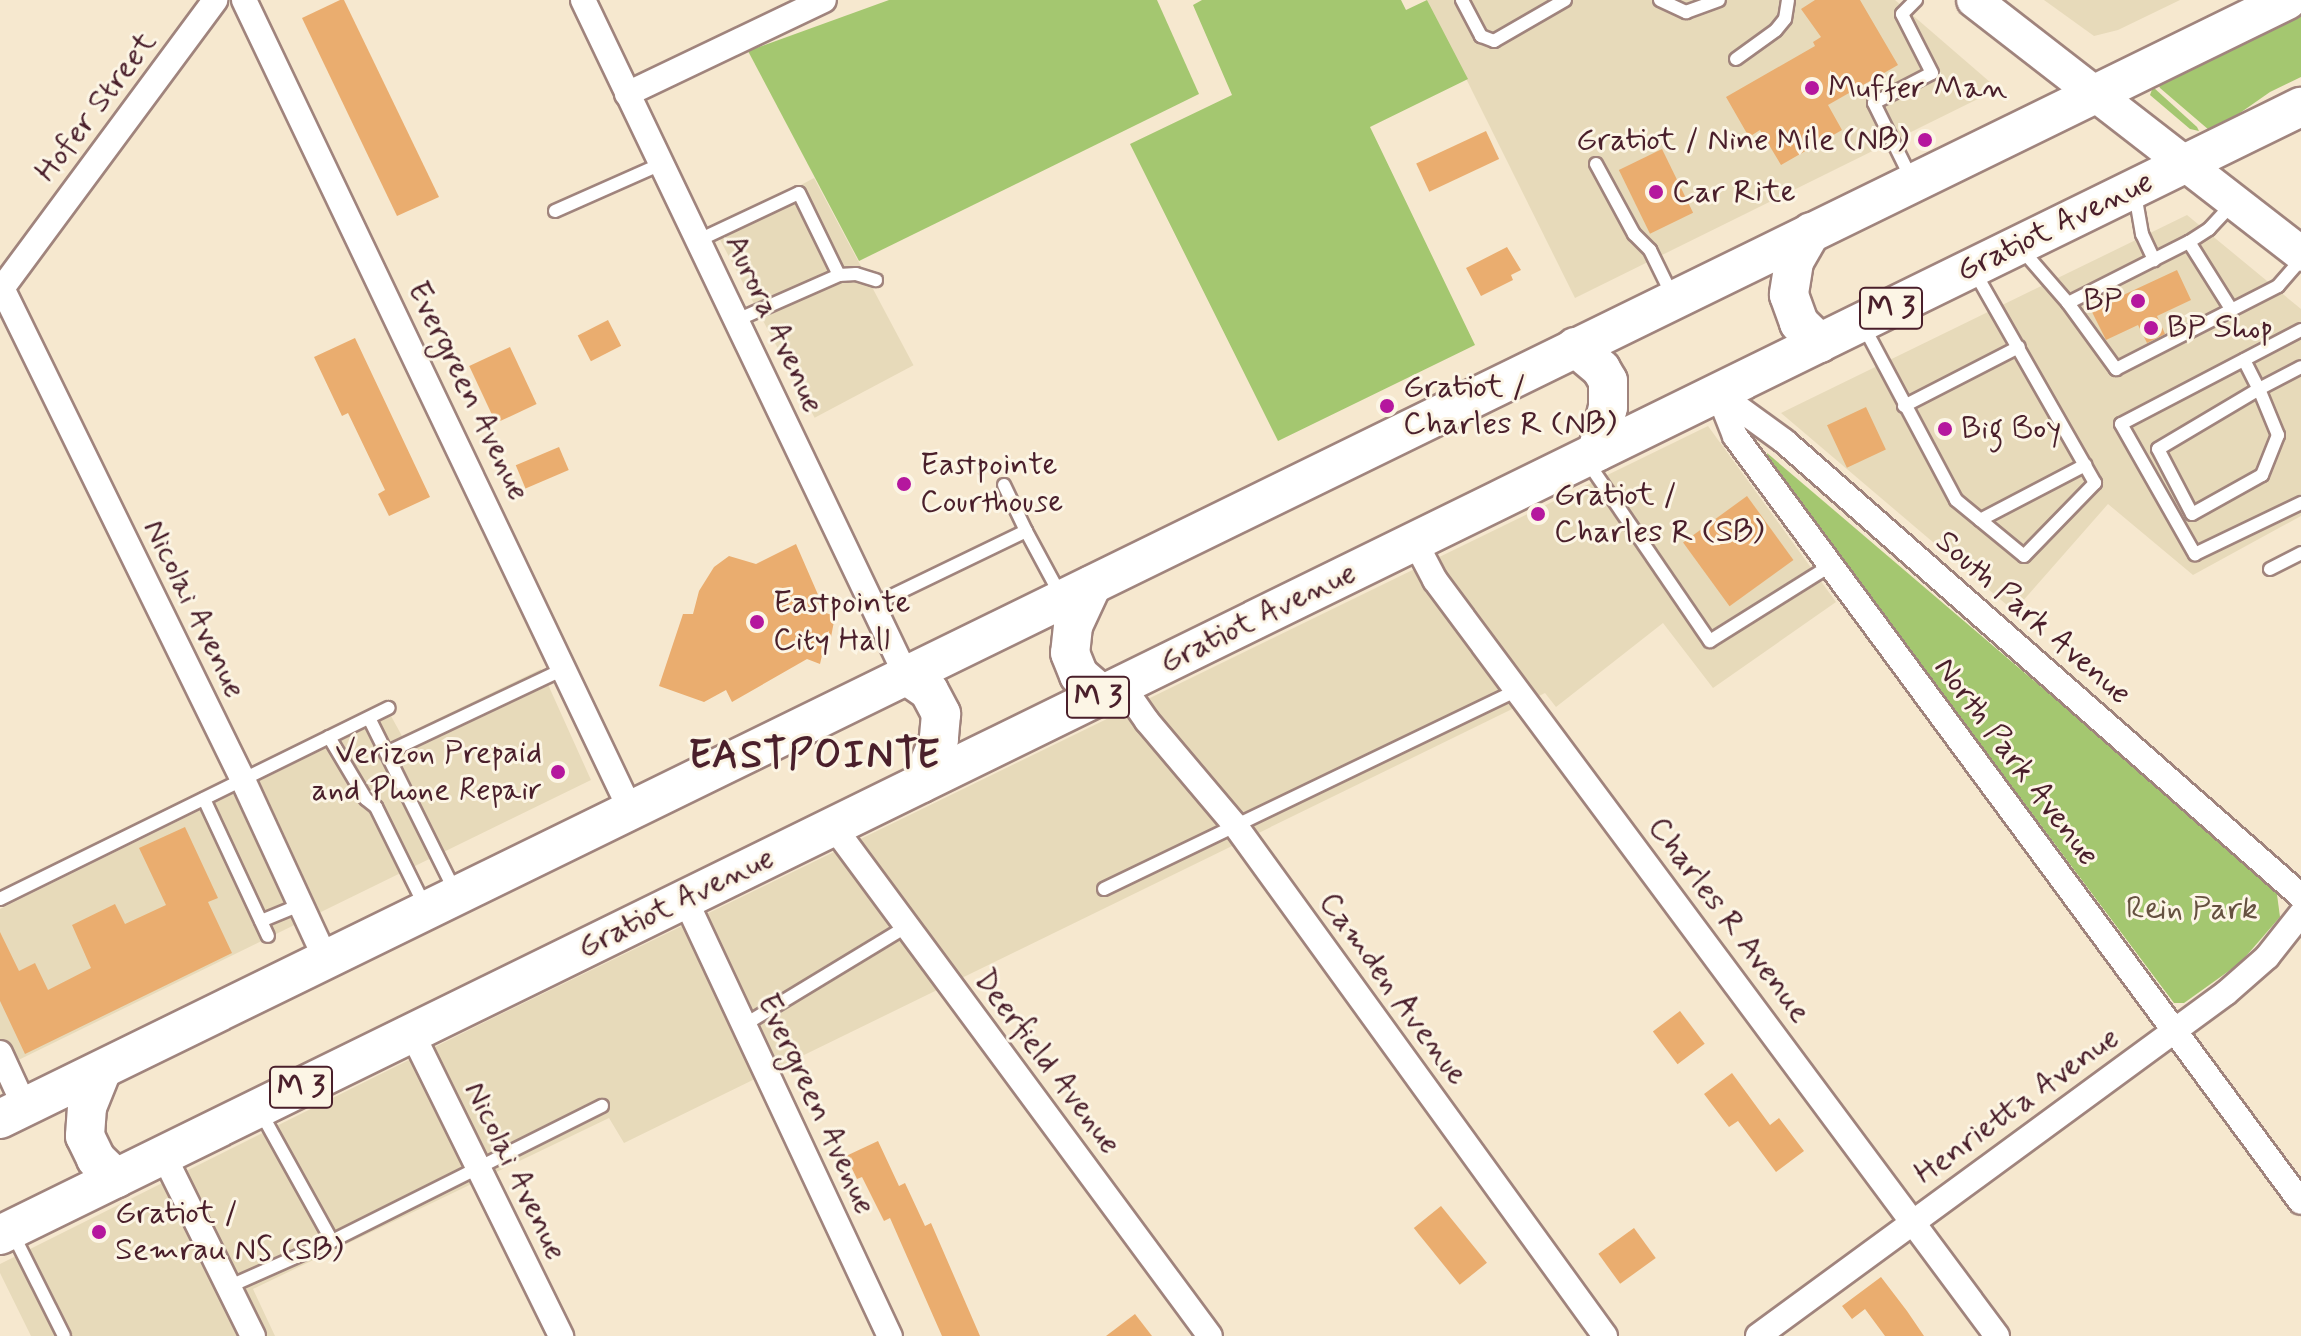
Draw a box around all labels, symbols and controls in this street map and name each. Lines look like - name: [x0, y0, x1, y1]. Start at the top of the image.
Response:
- street label: Hofer Street: [27, 24, 165, 190]
- place label: Muffer Man: [1828, 69, 1996, 107]
- marker: Muffer Man: [1803, 79, 1821, 97]
- place label: Gratiot / Nine Mile (NB): [1575, 121, 1909, 159]
- marker: Gratiot / Nine Mile (NB): [1916, 131, 1934, 149]
- street label: Gratiot Avenue: [1953, 164, 2157, 290]
- place label: Car Rite: [1672, 173, 1785, 211]
- marker: Car Rite: [1647, 183, 1665, 201]
- street label: Aurora Avenue: [715, 227, 833, 421]
- street label: Evergreen Avenue: [397, 272, 539, 510]
- road number: M 3: [1859, 282, 1923, 334]
- place label: BP: [2083, 282, 2122, 320]
- marker: BP: [2129, 292, 2147, 310]
- place label: BP Shop: [2167, 309, 2273, 347]
- marker: BP Shop: [2142, 319, 2160, 337]
- place label: Gratiot / Charles R (NB): [1403, 369, 1613, 444]
- marker: Gratiot / Charles R (NB): [1378, 397, 1396, 415]
- place label: Big Boy: [1961, 410, 2062, 448]
- marker: Big Boy: [1936, 420, 1954, 438]
- place label: Eastpointe Courthouse: [920, 447, 1063, 522]
- marker: Eastpointe Courthouse: [895, 475, 913, 493]
- place label: Gratiot / Charles R (SB): [1554, 477, 1761, 552]
- marker: Gratiot / Charles R (SB): [1529, 505, 1547, 523]
- street label: Nicolai Avenue: [133, 512, 255, 706]
- street label: South Park Avenue: [1926, 521, 2140, 715]
- street label: Gratiot Avenue: [1156, 555, 1360, 681]
- place label: Eastpointe City Hall: [773, 585, 911, 660]
- marker: Eastpointe City Hall: [748, 613, 766, 631]
- street label: North Park Avenue: [1924, 648, 2108, 876]
- road number: M 3: [1066, 671, 1130, 723]
- district label: EASTPOINTE: [680, 732, 950, 780]
- place label: Verizon Prepaid and Phone Repair: [311, 735, 542, 810]
- marker: Verizon Prepaid and Phone Repair: [549, 763, 567, 781]
- street label: Charles R Avenue: [1640, 811, 1818, 1029]
- street label: Gratiot Avenue: [574, 840, 778, 966]
- street label: Camden Avenue: [1311, 886, 1475, 1092]
- park label: Rein Park: [2127, 890, 2257, 928]
- street label: Deerfield Avenue: [963, 959, 1131, 1165]
- street label: Evergreen Avenue: [747, 984, 885, 1224]
- street label: Henrietta Avenue: [1905, 1018, 2129, 1194]
- road number: M 3: [269, 1061, 333, 1113]
- street label: Nicolai Avenue: [454, 1074, 576, 1268]
- place label: Gratiot / Semrau NS (SB): [115, 1195, 344, 1270]
- marker: Gratiot / Semrau NS (SB): [90, 1223, 108, 1241]

